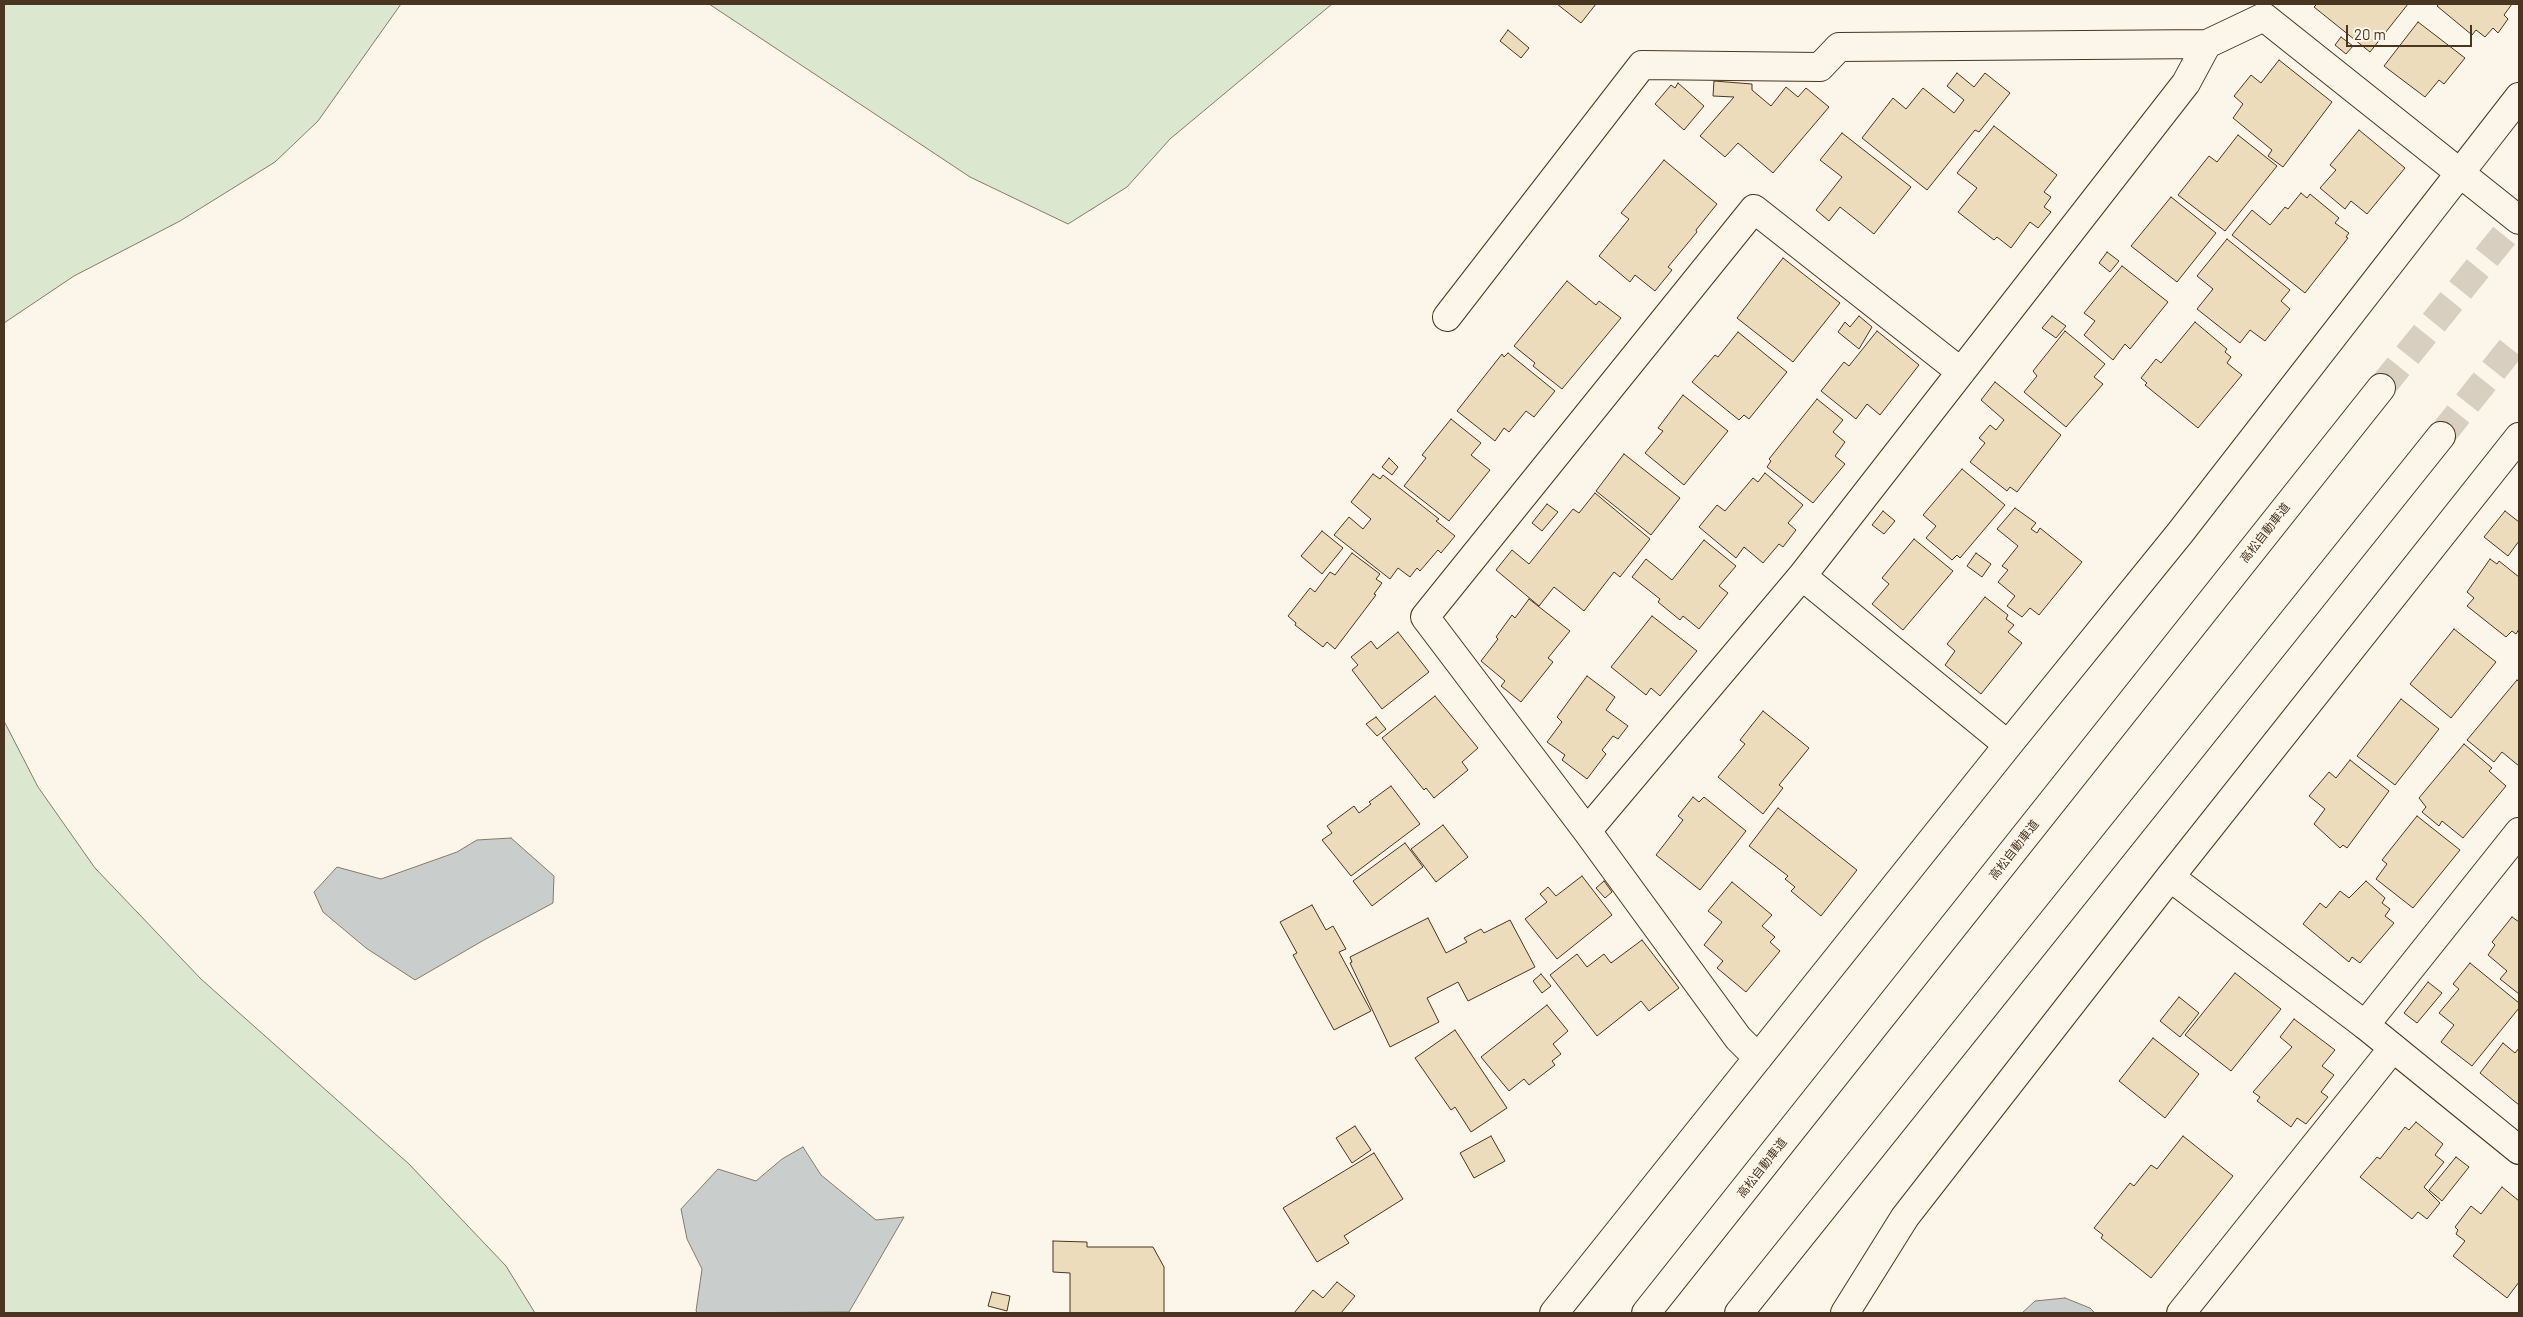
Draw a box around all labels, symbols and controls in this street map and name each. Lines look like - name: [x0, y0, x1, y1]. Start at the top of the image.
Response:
- scale bar: [2348, 15, 2474, 47]
- text: 20 m: [2354, 25, 2386, 43]
- street label: 高松自動車道: [2237, 500, 2293, 566]
- street label: 高松自動車道: [1986, 817, 2042, 883]
- street label: 高松自動車道: [1734, 1135, 1790, 1201]

